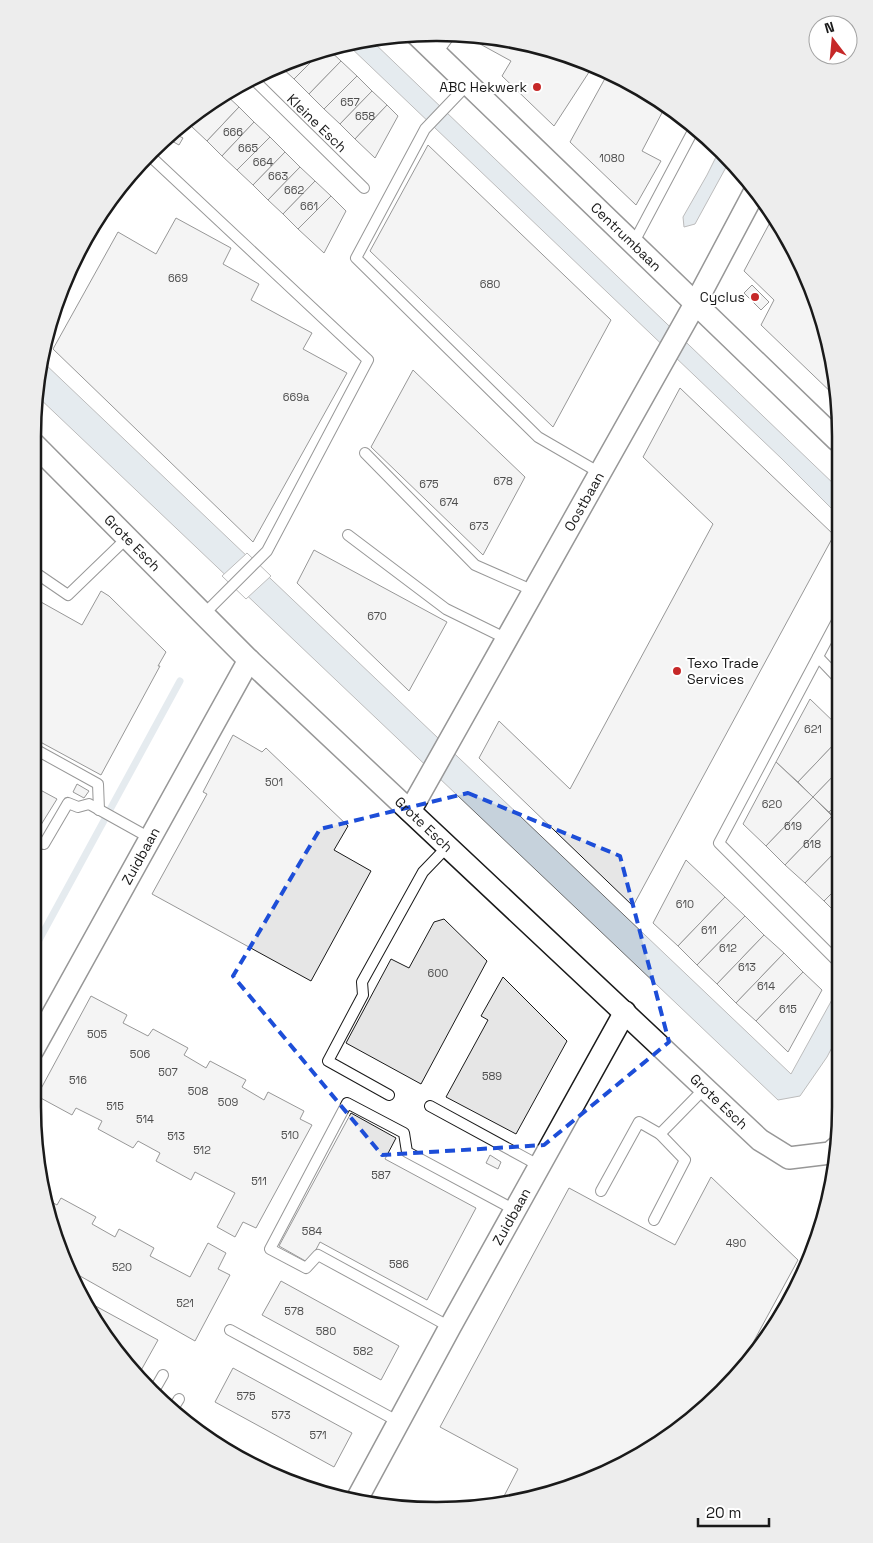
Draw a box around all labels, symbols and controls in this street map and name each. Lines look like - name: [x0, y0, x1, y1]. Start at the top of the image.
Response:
- north arrow: [808, 15, 858, 65]
- text: N: [822, 18, 836, 37]
- place label: ABC Hekwerk: [439, 78, 527, 96]
- marker: ABC Hekwerk: [531, 81, 543, 93]
- street label: Kleine Esch: [283, 90, 351, 156]
- house number: 657: [340, 95, 360, 109]
- house number: 658: [355, 109, 375, 123]
- house number: 666: [223, 125, 243, 139]
- house number: 665: [238, 141, 258, 155]
- house number: 1080: [599, 151, 625, 165]
- house number: 664: [253, 155, 273, 169]
- house number: 663: [268, 169, 288, 183]
- house number: 662: [284, 183, 304, 197]
- street label: Centrumbaan: [587, 198, 665, 275]
- house number: 661: [300, 199, 318, 213]
- house number: 669: [168, 271, 188, 285]
- house number: 680: [480, 277, 500, 291]
- place label: Cyclus: [700, 288, 745, 306]
- marker: Cyclus: [749, 291, 761, 303]
- house number: 669a: [283, 390, 310, 404]
- street label: Oostbaan: [560, 469, 608, 534]
- house number: 678: [493, 474, 513, 488]
- house number: 675: [419, 477, 439, 491]
- house number: 674: [439, 495, 459, 509]
- street label: Grote Esch: [100, 511, 165, 575]
- house number: 673: [469, 519, 489, 533]
- house number: 670: [367, 609, 387, 623]
- place label: Texo Trade Services: [687, 654, 759, 688]
- marker: Texo Trade Services: [671, 665, 683, 677]
- house number: 621: [804, 722, 822, 736]
- house number: 501: [265, 775, 283, 789]
- street label: Grote Esch: [391, 793, 457, 856]
- house number: 620: [762, 797, 782, 811]
- house number: 619: [784, 819, 802, 833]
- street label: Zuidbaan: [117, 824, 164, 888]
- house number: 618: [803, 837, 821, 851]
- house number: 610: [676, 897, 694, 911]
- house number: 611: [701, 923, 717, 937]
- house number: 612: [719, 941, 737, 955]
- house number: 613: [738, 960, 756, 974]
- house number: 600: [428, 966, 448, 980]
- house number: 614: [757, 979, 775, 993]
- house number: 615: [779, 1002, 797, 1016]
- house number: 505: [87, 1027, 108, 1041]
- house number: 506: [130, 1047, 150, 1061]
- house number: 507: [158, 1065, 178, 1079]
- house number: 589: [482, 1069, 502, 1083]
- street label: Grote Esch: [686, 1070, 752, 1133]
- house number: 516: [69, 1073, 87, 1087]
- house number: 508: [188, 1084, 208, 1098]
- house number: 509: [218, 1095, 238, 1109]
- house number: 515: [106, 1099, 124, 1113]
- house number: 514: [136, 1112, 154, 1126]
- house number: 510: [281, 1128, 299, 1142]
- house number: 513: [167, 1129, 185, 1143]
- house number: 512: [193, 1143, 211, 1157]
- house number: 587: [371, 1168, 391, 1182]
- house number: 511: [251, 1174, 267, 1188]
- street label: Zuidbaan: [488, 1185, 535, 1248]
- house number: 584: [302, 1224, 322, 1238]
- house number: 490: [726, 1236, 746, 1250]
- house number: 586: [389, 1257, 409, 1271]
- house number: 520: [112, 1260, 132, 1274]
- house number: 521: [176, 1296, 194, 1310]
- house number: 578: [284, 1304, 304, 1318]
- house number: 580: [316, 1324, 336, 1338]
- house number: 582: [353, 1344, 373, 1358]
- house number: 575: [236, 1389, 256, 1403]
- house number: 573: [271, 1408, 291, 1422]
- house number: 571: [309, 1428, 327, 1442]
- scale bar: [698, 1496, 769, 1528]
- text: 20 m: [706, 1503, 741, 1522]

